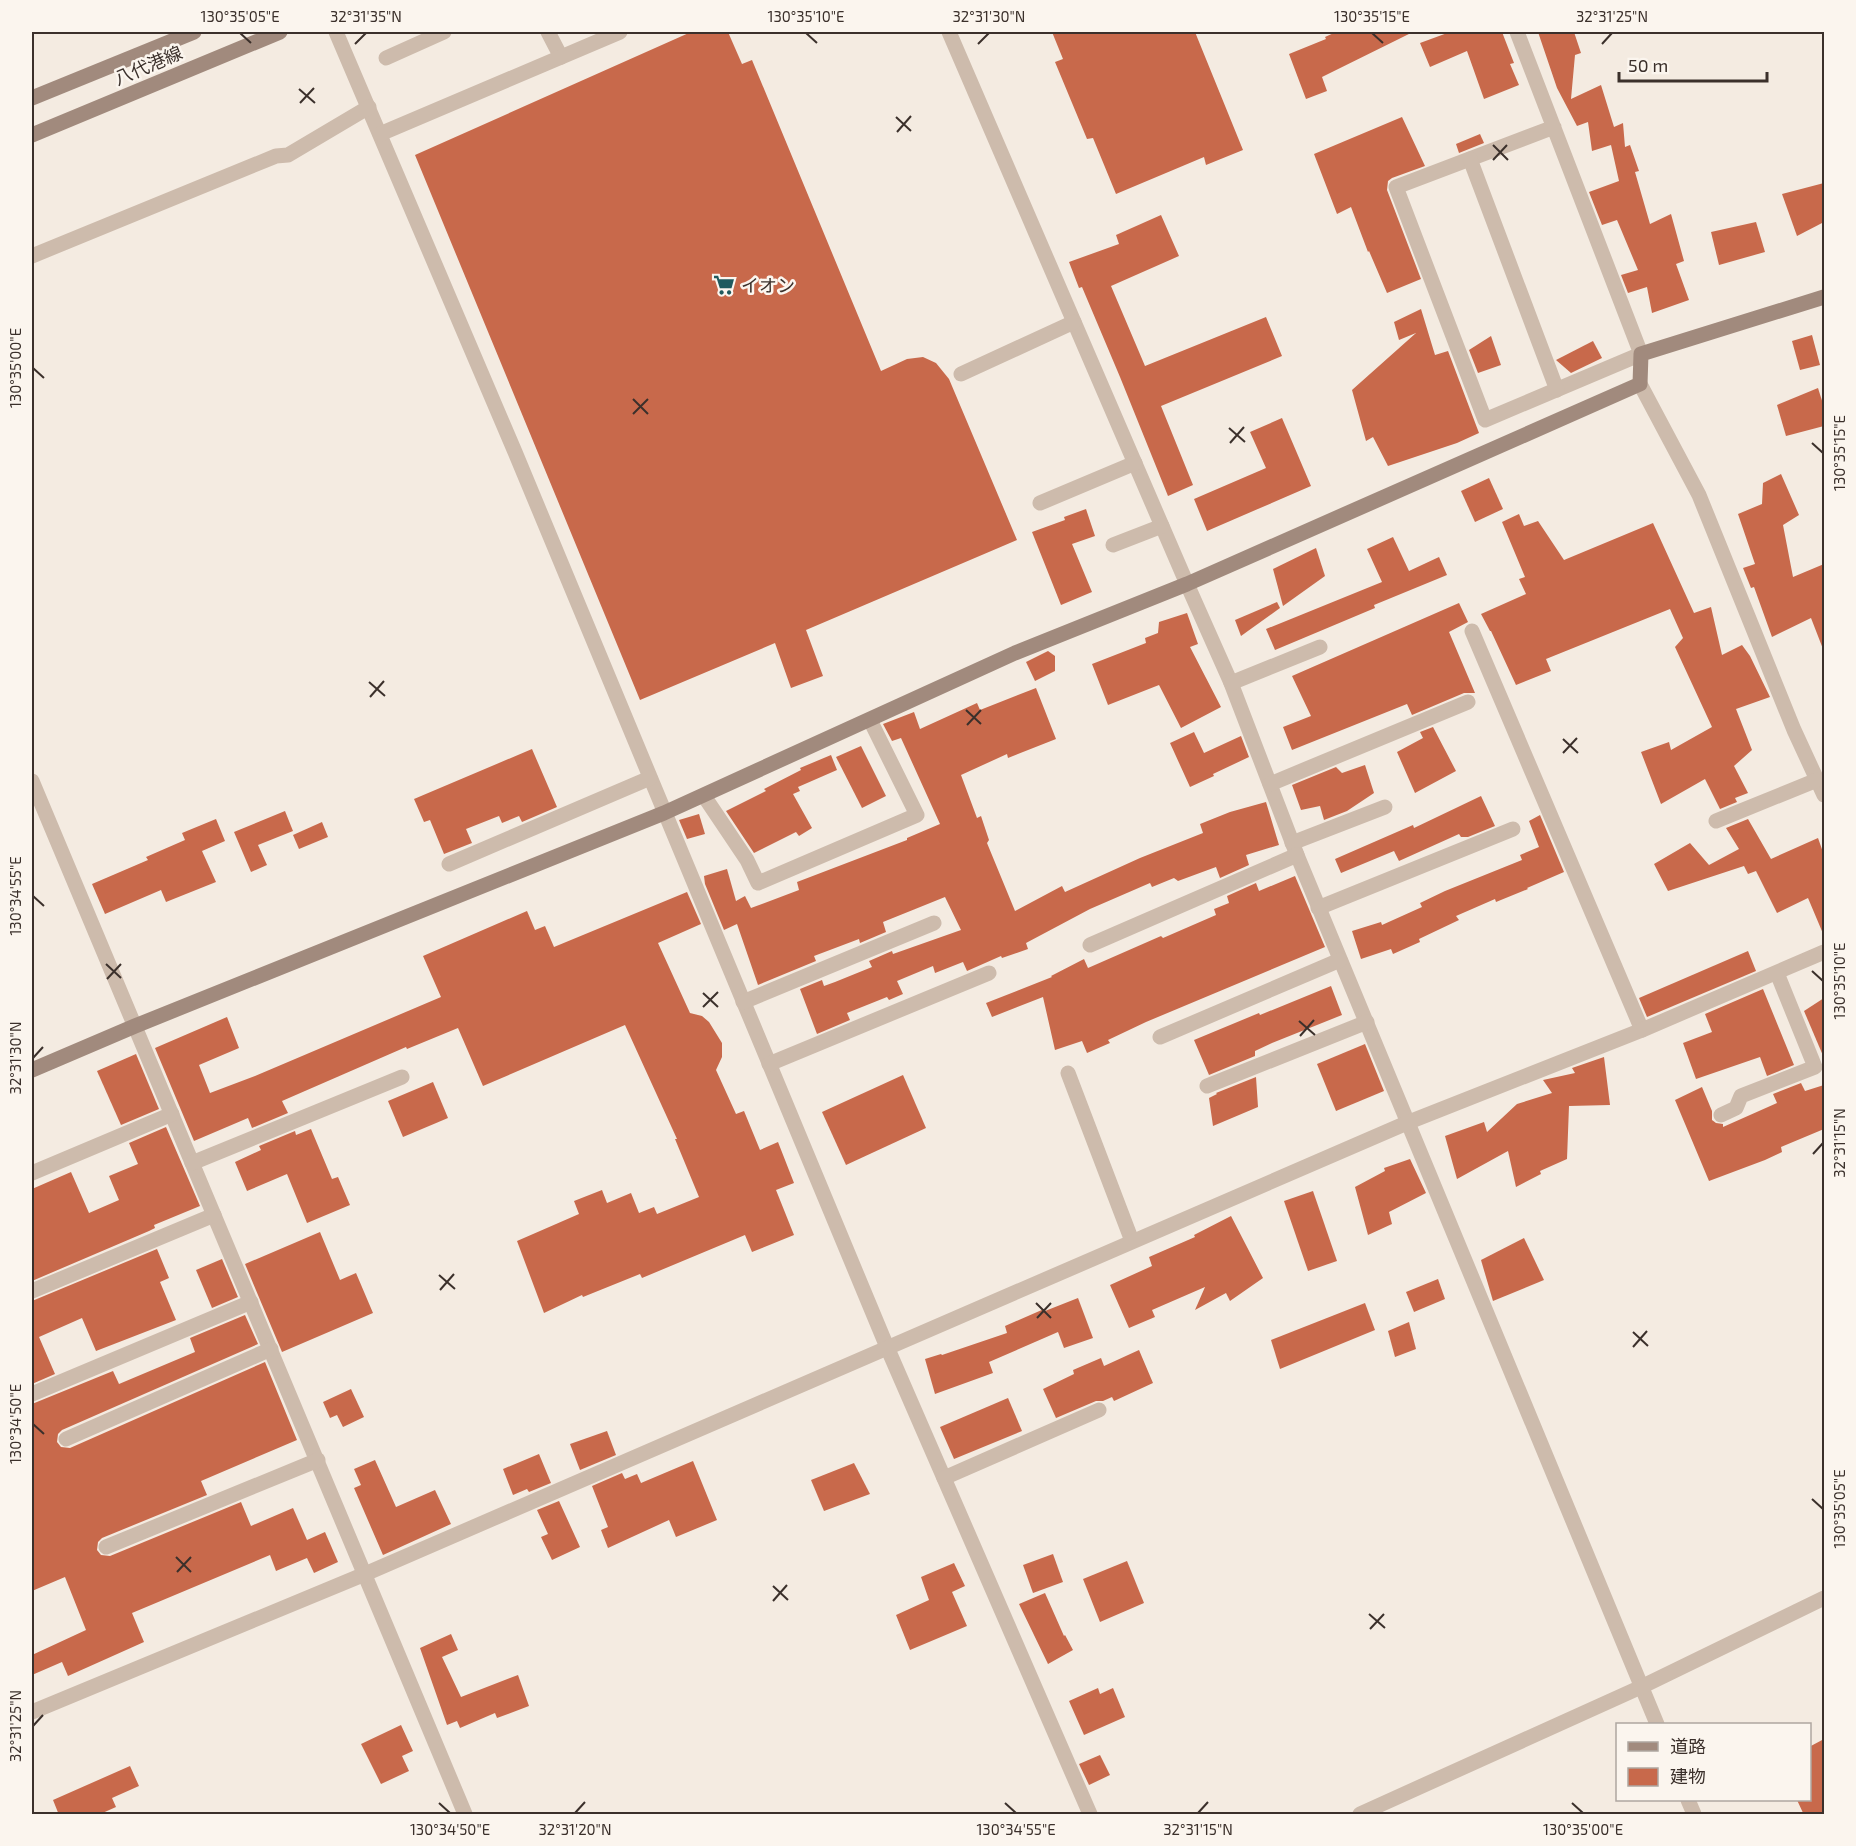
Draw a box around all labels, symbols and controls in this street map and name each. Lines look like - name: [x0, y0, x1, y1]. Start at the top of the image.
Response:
- text: 130°35'05"E: [200, 7, 280, 25]
- text: 32°31'35"N: [330, 7, 402, 25]
- text: 130°35'10"E: [767, 7, 845, 25]
- text: 32°31'30"N: [953, 7, 1025, 25]
- text: 130°35'15"E: [1334, 7, 1410, 25]
- text: 32°31'25"N: [1576, 7, 1648, 25]
- street label: 八代港線: [111, 41, 185, 89]
- scale bar: [1619, 45, 1768, 83]
- text: 50 m: [1628, 54, 1668, 76]
- supermarket icon: イオン: [712, 273, 736, 297]
- place label: イオン: [741, 274, 795, 296]
- text: 130°35'00"E: [6, 328, 24, 408]
- text: 130°35'15"E: [1830, 415, 1848, 491]
- text: 130°34'55"E: [6, 856, 24, 936]
- text: 130°35'10"E: [1830, 942, 1848, 1020]
- text: 32°31'30"N: [6, 1022, 24, 1094]
- text: 32°31'15"N: [1830, 1108, 1848, 1178]
- text: 130°34'50"E: [6, 1384, 24, 1464]
- text: 130°35'05"E: [1830, 1469, 1848, 1549]
- text: 32°31'25"N: [6, 1690, 24, 1762]
- legend: [1616, 1723, 1811, 1801]
- text: 道路: [1670, 1735, 1706, 1757]
- text: 建物: [1670, 1765, 1706, 1787]
- text: 130°34'50"E: [410, 1820, 490, 1838]
- text: 32°31'20"N: [538, 1820, 612, 1838]
- text: 130°34'55"E: [976, 1820, 1056, 1838]
- text: 32°31'15"N: [1163, 1820, 1233, 1838]
- text: 130°35'00"E: [1543, 1820, 1623, 1838]

